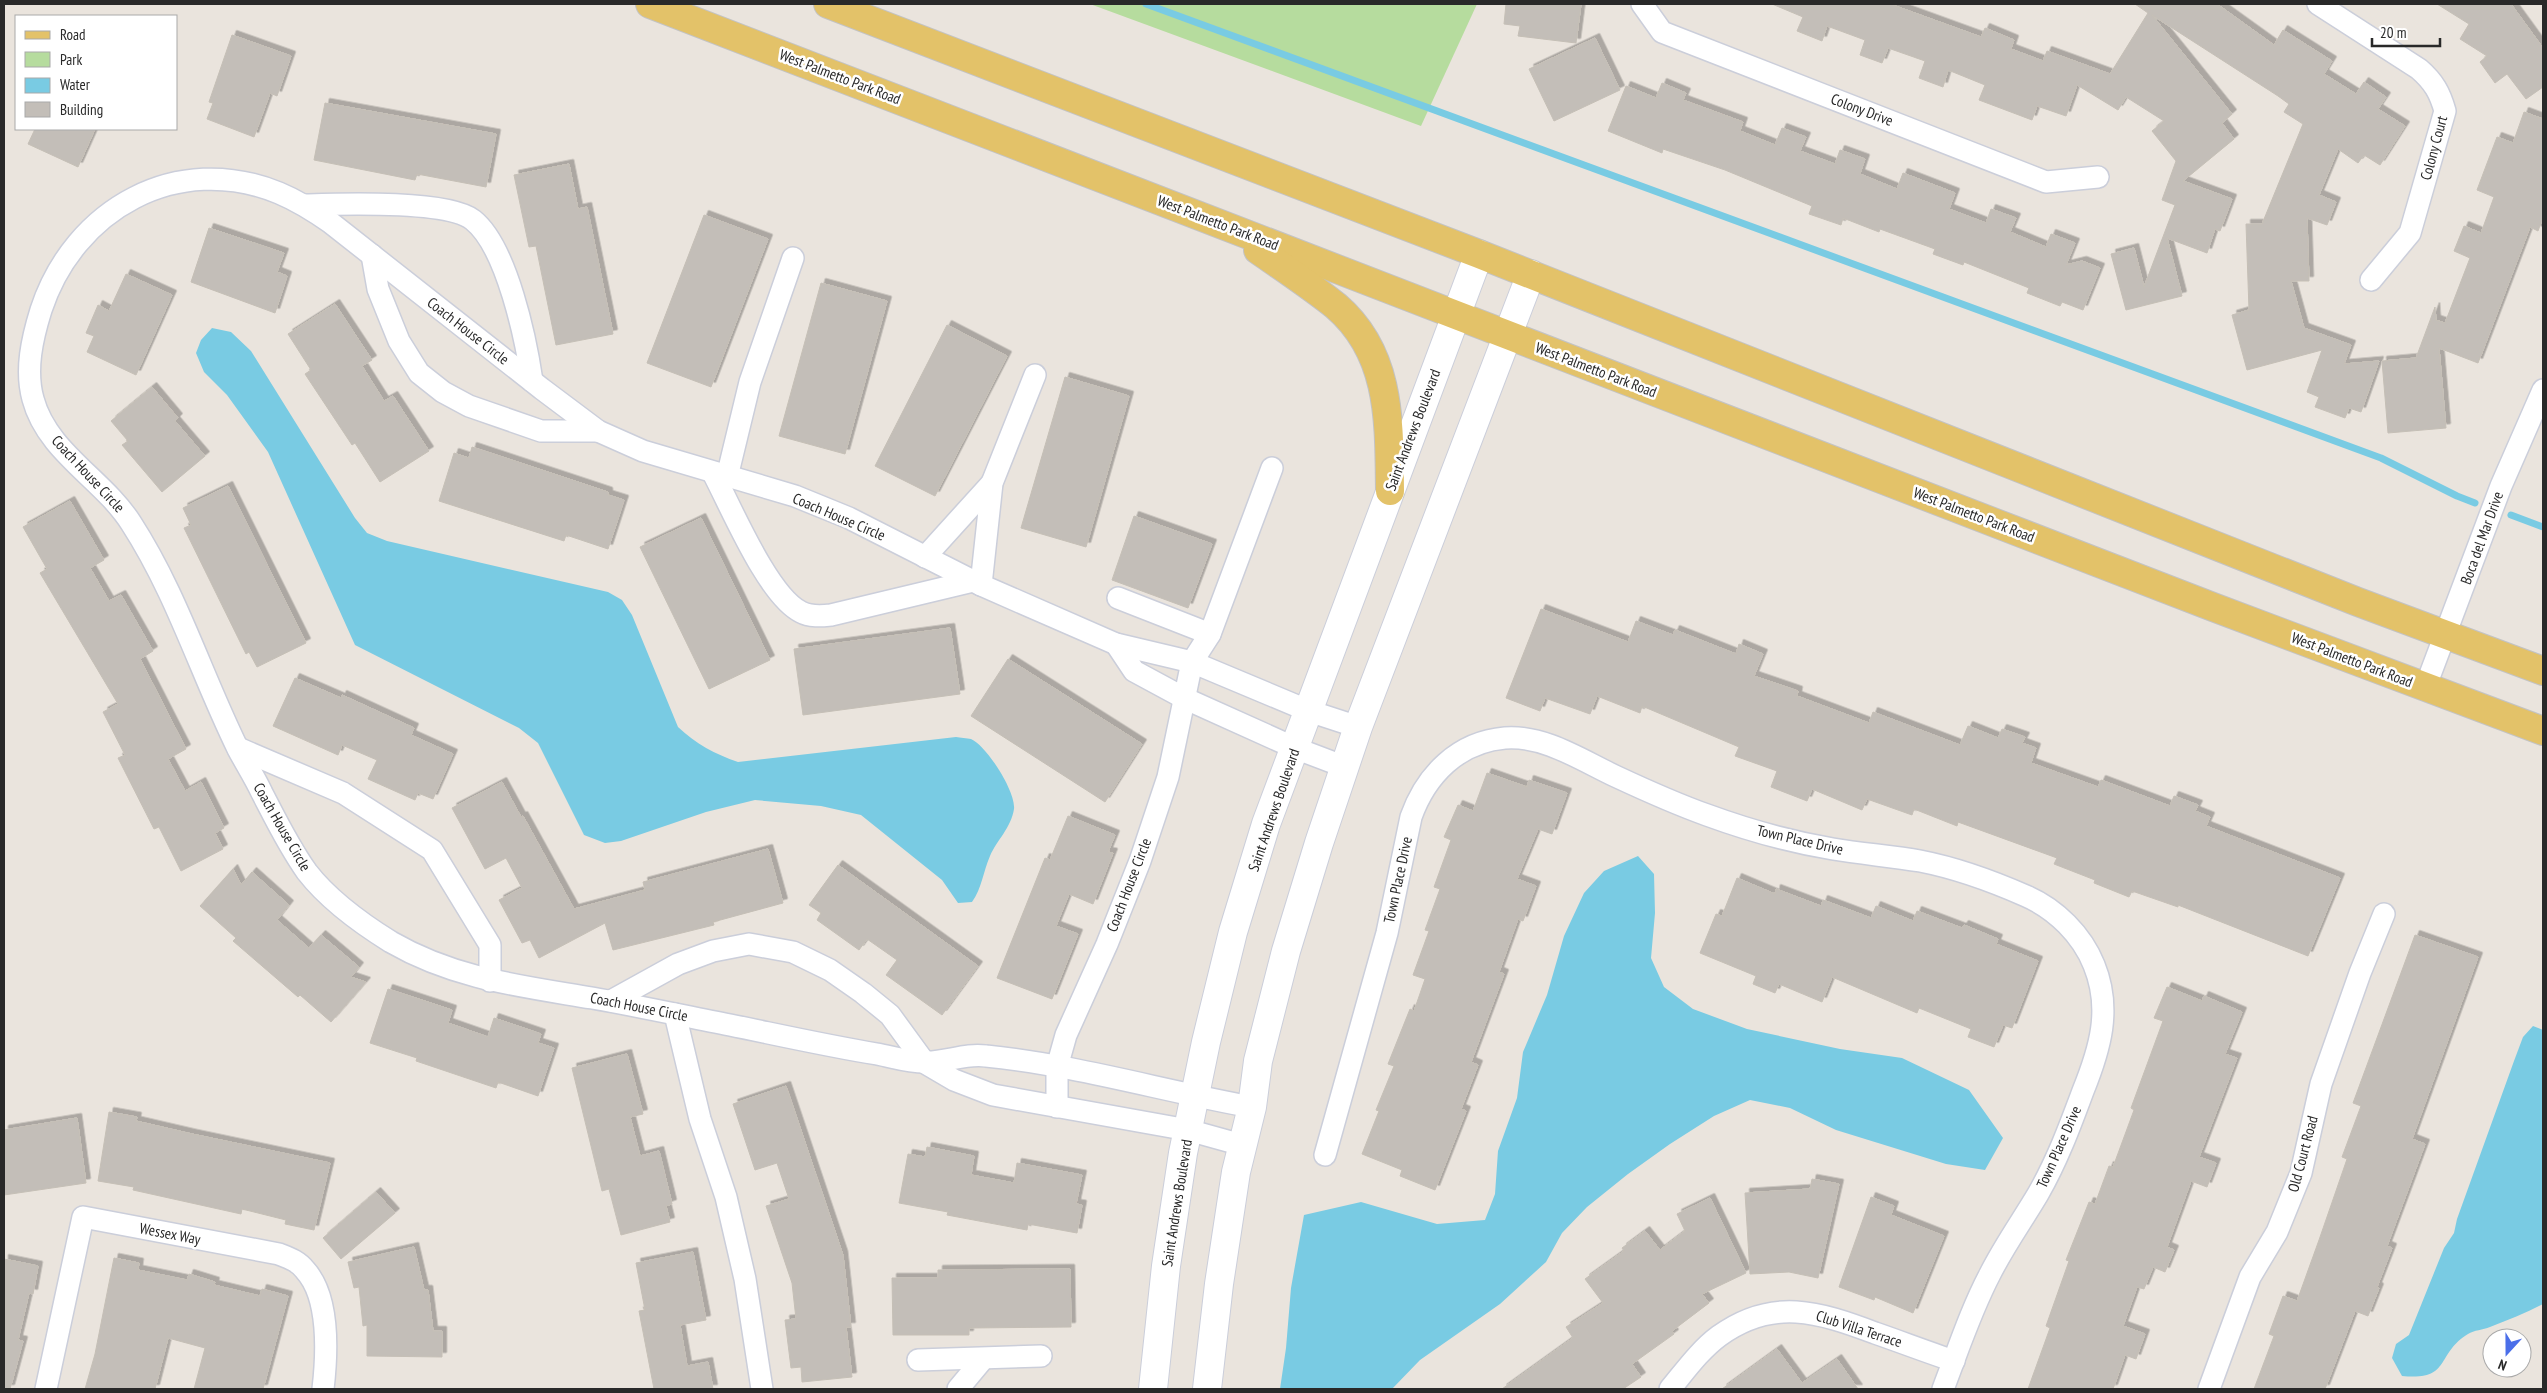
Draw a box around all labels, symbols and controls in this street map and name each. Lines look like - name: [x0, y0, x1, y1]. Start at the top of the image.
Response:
- legend: [15, 15, 178, 130]
- scale bar: [2372, 15, 2440, 47]
- text: 20 m: [2380, 23, 2406, 42]
- text: Road: [60, 25, 86, 44]
- street label: West Palmetto Park Road: [777, 45, 904, 108]
- text: Park: [60, 50, 82, 69]
- text: Water: [60, 75, 91, 94]
- street label: Colony Drive: [1828, 89, 1896, 130]
- text: Building: [60, 100, 103, 119]
- street label: Colony Court: [2416, 114, 2451, 182]
- street label: West Palmetto Park Road: [1155, 191, 1282, 254]
- street label: Coach House Circle: [424, 293, 513, 369]
- street label: West Palmetto Park Road: [1533, 338, 1660, 401]
- street label: Saint Andrews Boulevard: [1381, 366, 1444, 493]
- street label: Coach House Circle: [48, 431, 129, 516]
- street label: West Palmetto Park Road: [1911, 483, 2038, 546]
- street label: Coach House Circle: [790, 488, 888, 545]
- street label: Boca del Mar Drive: [2456, 489, 2507, 587]
- street label: West Palmetto Park Road: [2289, 628, 2416, 691]
- street label: Saint Andrews Boulevard: [1244, 746, 1303, 874]
- street label: Coach House Circle: [250, 779, 315, 874]
- street label: Town Place Drive: [1755, 820, 1845, 859]
- street label: Coach House Circle: [1102, 835, 1155, 934]
- street label: Town Place Drive: [1379, 835, 1416, 925]
- street label: Coach House Circle: [589, 988, 689, 1025]
- street label: Town Place Drive: [2032, 1103, 2085, 1191]
- street label: Old Court Road: [2283, 1114, 2322, 1194]
- street label: Saint Andrews Boulevard: [1157, 1138, 1196, 1268]
- street label: Wessex Way: [138, 1218, 203, 1249]
- street label: Club Villa Terrace: [1814, 1306, 1904, 1351]
- north arrow: [2482, 1328, 2532, 1378]
- text: N: [2496, 1355, 2509, 1375]

